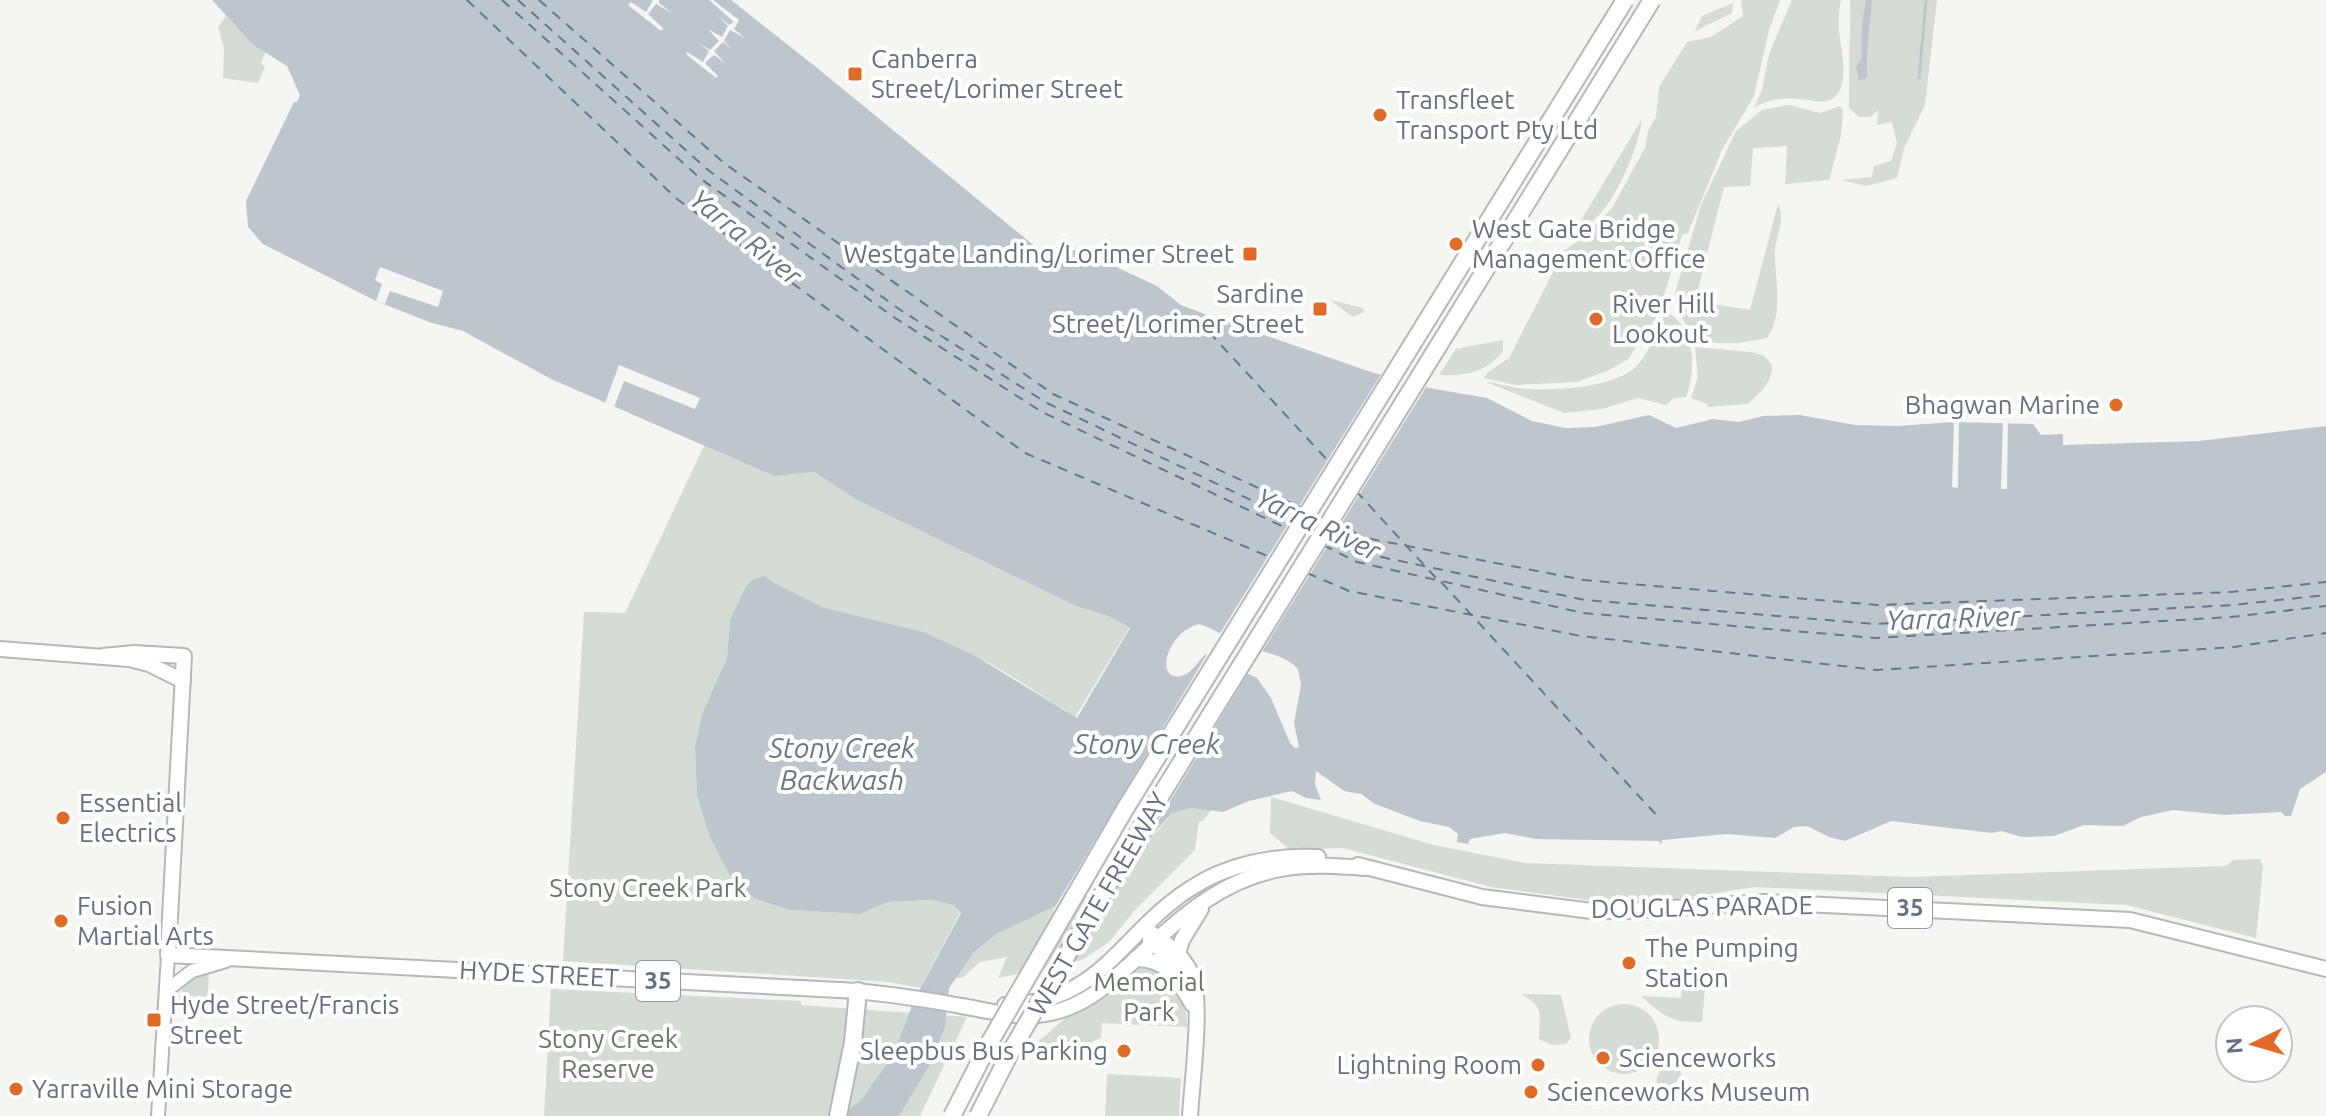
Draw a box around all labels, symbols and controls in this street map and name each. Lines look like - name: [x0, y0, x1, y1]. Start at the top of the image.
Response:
- place label: Canberra Street/Lorimer Street: [871, 44, 1123, 103]
- marker: Canberra Street/Lorimer Street: [846, 65, 864, 83]
- place label: Transfleet Transport Pty Ltd: [1396, 85, 1598, 144]
- marker: Transfleet Transport Pty Ltd: [1371, 106, 1389, 124]
- water label: Yarra River: [684, 182, 809, 292]
- place label: West Gate Bridge Management Office: [1472, 214, 1706, 273]
- marker: West Gate Bridge Management Office: [1447, 235, 1465, 253]
- place label: Westgate Landing/Lorimer Street: [844, 239, 1234, 268]
- marker: Westgate Landing/Lorimer Street: [1241, 245, 1259, 263]
- place label: Sardine Street/Lorimer Street: [1052, 279, 1304, 338]
- place label: River Hill Lookout: [1612, 289, 1716, 348]
- marker: Sardine Street/Lorimer Street: [1311, 300, 1329, 318]
- marker: River Hill Lookout: [1587, 310, 1605, 328]
- place label: Bhagwan Marine: [1905, 390, 2100, 419]
- marker: Bhagwan Marine: [2107, 396, 2125, 414]
- water label: Yarra River: [1251, 481, 1387, 566]
- water label: Yarra River: [1885, 600, 2022, 635]
- water label: Stony Creek: [1073, 728, 1221, 759]
- water label: Stony Creek Backwash: [768, 732, 916, 795]
- street label: WEST GATE FREEWAY: [1022, 787, 1173, 1021]
- place label: Essential Electrics: [79, 788, 182, 847]
- marker: Essential Electrics: [54, 809, 72, 827]
- park label: Stony Creek Park: [549, 873, 747, 902]
- road number: 35: [1888, 888, 1932, 928]
- street label: DOUGLAS PARADE: [1590, 890, 1814, 923]
- place label: Fusion Martial Arts: [77, 891, 214, 950]
- marker: Fusion Martial Arts: [52, 912, 70, 930]
- place label: The Pumping Station: [1645, 933, 1799, 992]
- marker: The Pumping Station: [1620, 954, 1638, 972]
- street label: HYDE STREET: [458, 955, 620, 992]
- road number: 35: [636, 961, 680, 1001]
- park label: Memorial Park: [1094, 967, 1205, 1026]
- place label: Hyde Street/Francis Street: [170, 990, 399, 1049]
- north arrow: [2214, 1004, 2294, 1084]
- marker: Hyde Street/Francis Street: [145, 1011, 163, 1029]
- park label: Stony Creek Reserve: [538, 1024, 678, 1083]
- place label: Sleepbus Bus Parking: [860, 1036, 1108, 1065]
- text: N: [2220, 1037, 2247, 1055]
- marker: Sleepbus Bus Parking: [1115, 1042, 1133, 1060]
- place label: Scienceworks: [1619, 1043, 1776, 1072]
- marker: Scienceworks: [1594, 1049, 1612, 1067]
- place label: Lightning Room: [1337, 1050, 1522, 1079]
- marker: Lightning Room: [1529, 1056, 1547, 1074]
- place label: Yarraville Mini Storage: [32, 1074, 293, 1103]
- place label: Scienceworks Museum: [1547, 1077, 1811, 1106]
- marker: Yarraville Mini Storage: [7, 1080, 25, 1098]
- marker: Scienceworks Museum: [1522, 1083, 1540, 1101]

